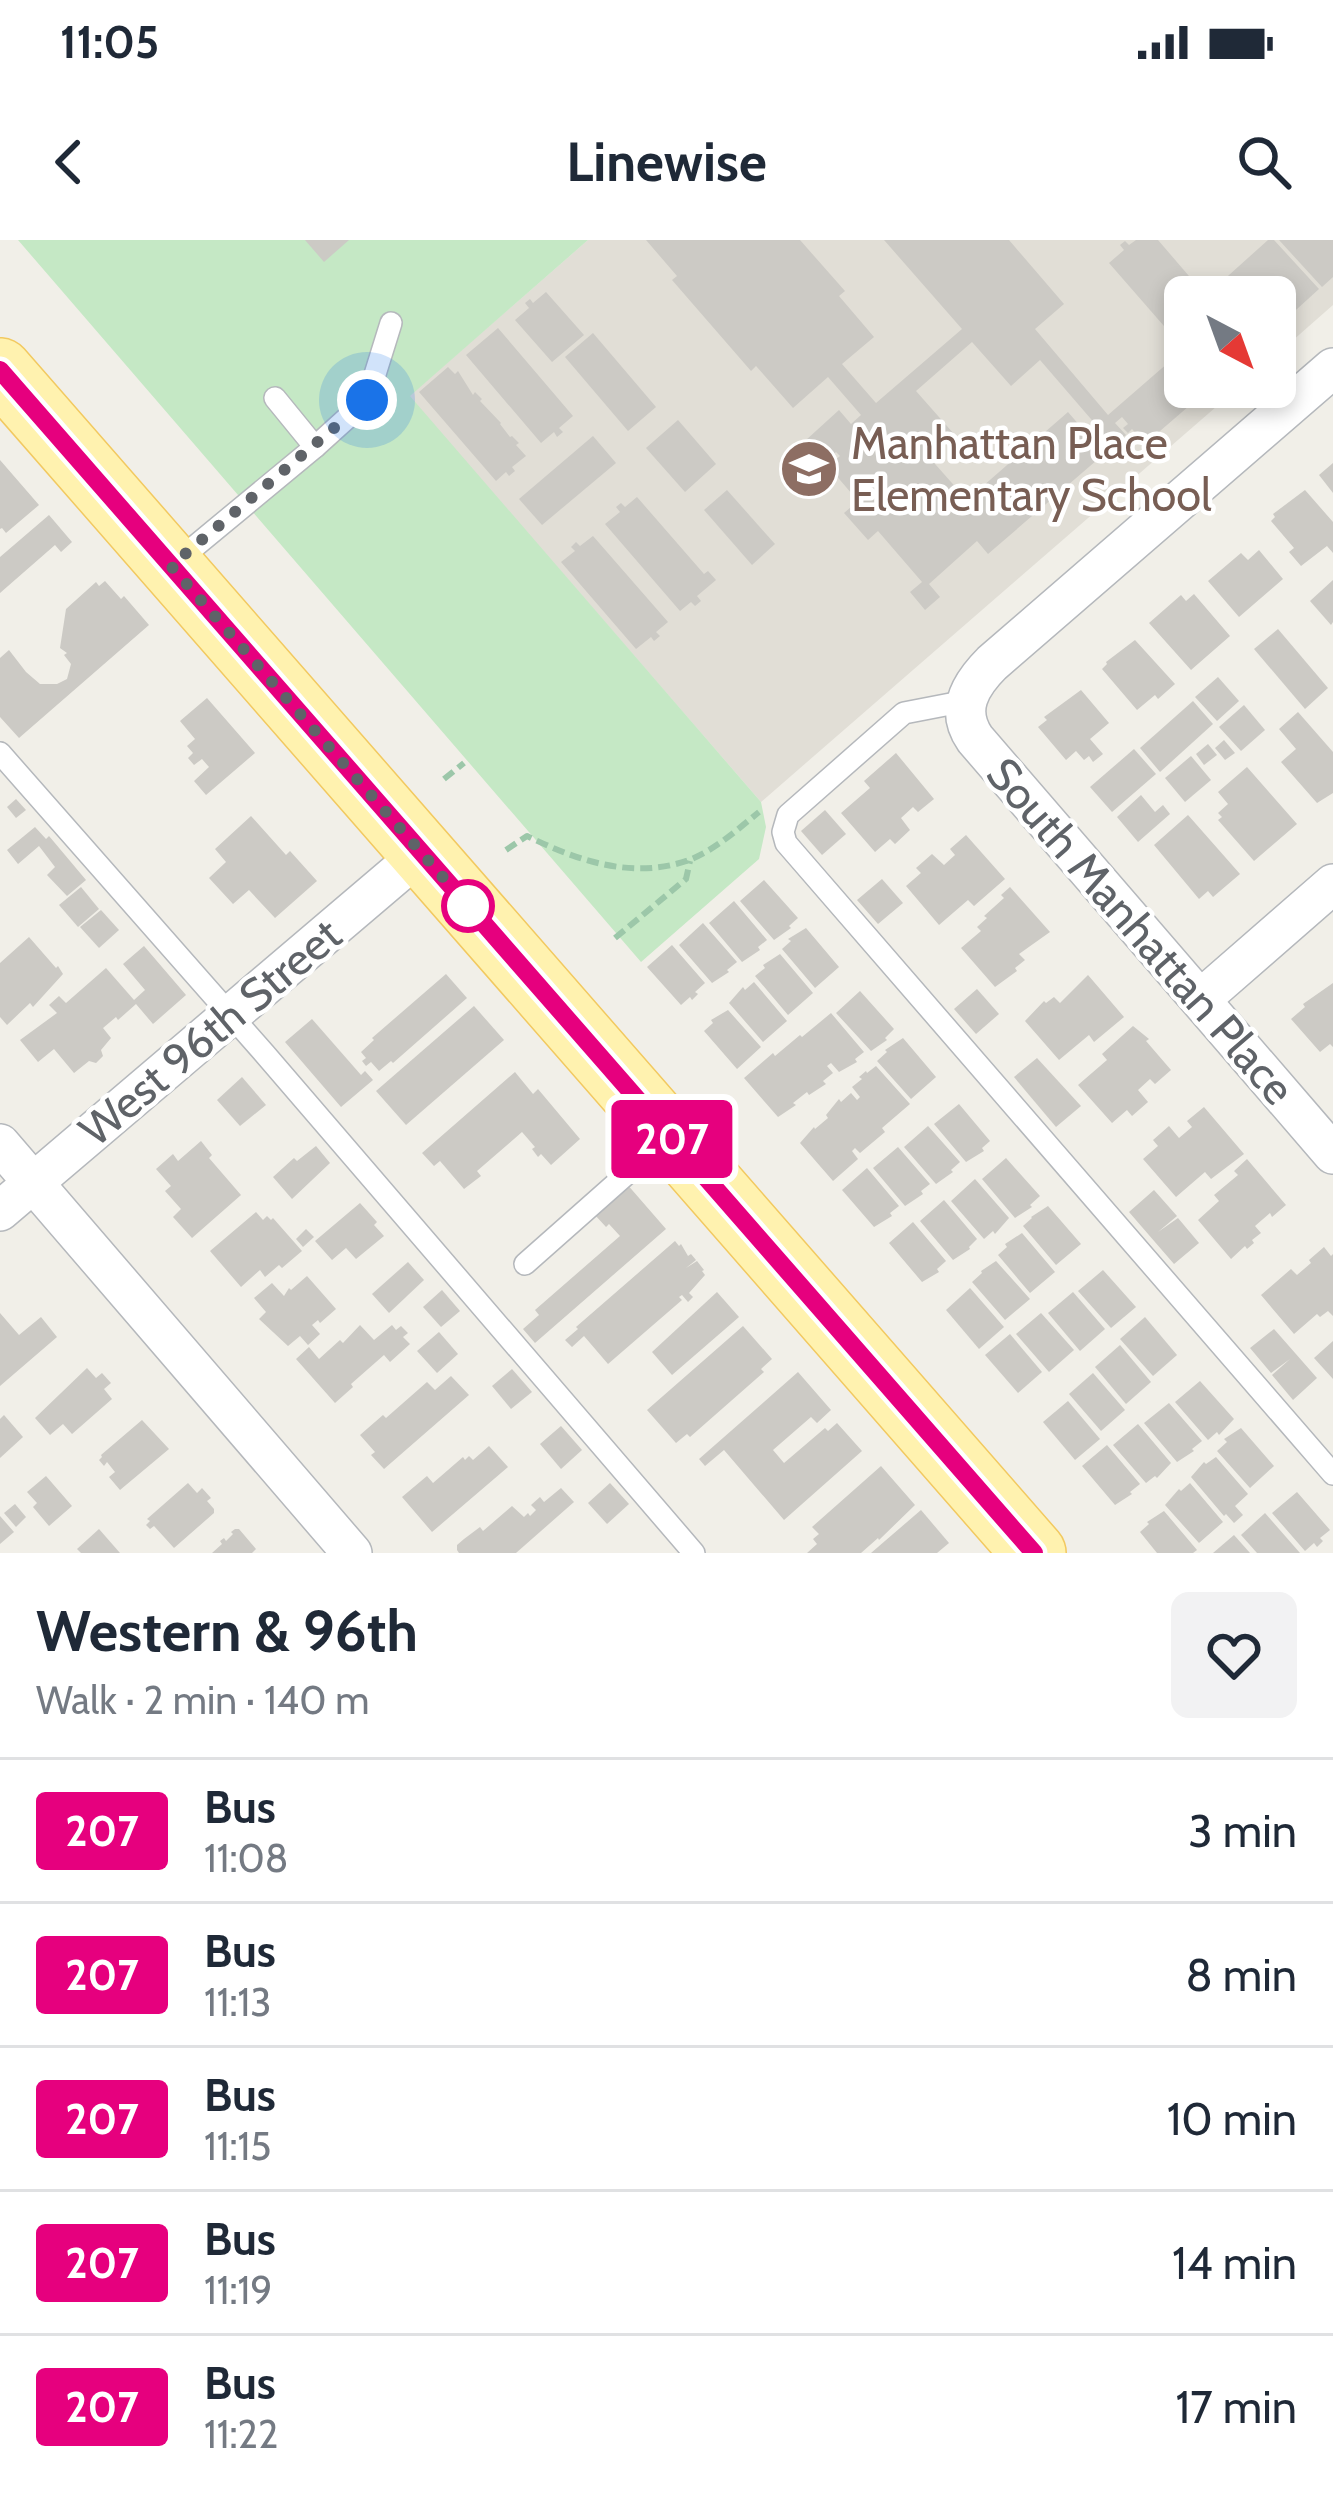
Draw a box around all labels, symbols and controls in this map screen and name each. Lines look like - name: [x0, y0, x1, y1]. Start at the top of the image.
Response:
- text: 11:05: [60, 15, 159, 69]
- icon: back: [36, 129, 102, 195]
- text: Linewise: [566, 129, 767, 195]
- icon: search: [1231, 129, 1297, 195]
- north arrow: [1164, 276, 1296, 408]
- map controls: [1164, 276, 1296, 408]
- your location: [337, 370, 397, 430]
- place label: Manhattan Place Elementary School: [851, 416, 1212, 522]
- school or university icon: Manhattan Place Elementary School: [778, 438, 840, 500]
- street label: South Manhattan Place: [976, 747, 1306, 1115]
- unlabelled marker: [443, 881, 493, 931]
- street label: West 96th Street: [68, 907, 352, 1157]
- line badge: 207: [603, 1100, 741, 1178]
- text: 207: [635, 1113, 709, 1165]
- button: heart: [1171, 1592, 1297, 1718]
- text: Western & 96th: [36, 1596, 418, 1665]
- text: Walk · 2 min · 140 m: [36, 1676, 369, 1724]
- text: Bus: [204, 1780, 276, 1834]
- text: 3 min: [1188, 1804, 1297, 1858]
- text: 207: [65, 1805, 139, 1857]
- text: 11:08: [204, 1834, 288, 1882]
- text: Bus: [204, 1924, 276, 1978]
- text: 8 min: [1185, 1948, 1297, 2002]
- text: 207: [65, 1949, 139, 2001]
- text: 11:13: [204, 1978, 271, 2026]
- text: Bus: [204, 2068, 276, 2122]
- text: 10 min: [1167, 2092, 1297, 2146]
- text: 207: [65, 2093, 139, 2145]
- text: 11:15: [204, 2122, 271, 2170]
- text: Bus: [204, 2212, 276, 2266]
- text: 14 min: [1172, 2236, 1297, 2290]
- text: 207: [65, 2237, 139, 2289]
- text: 11:19: [204, 2266, 272, 2314]
- text: Bus: [204, 2356, 276, 2410]
- text: 17 min: [1175, 2380, 1297, 2434]
- text: 207: [65, 2381, 139, 2433]
- text: 11:22: [204, 2410, 278, 2458]

